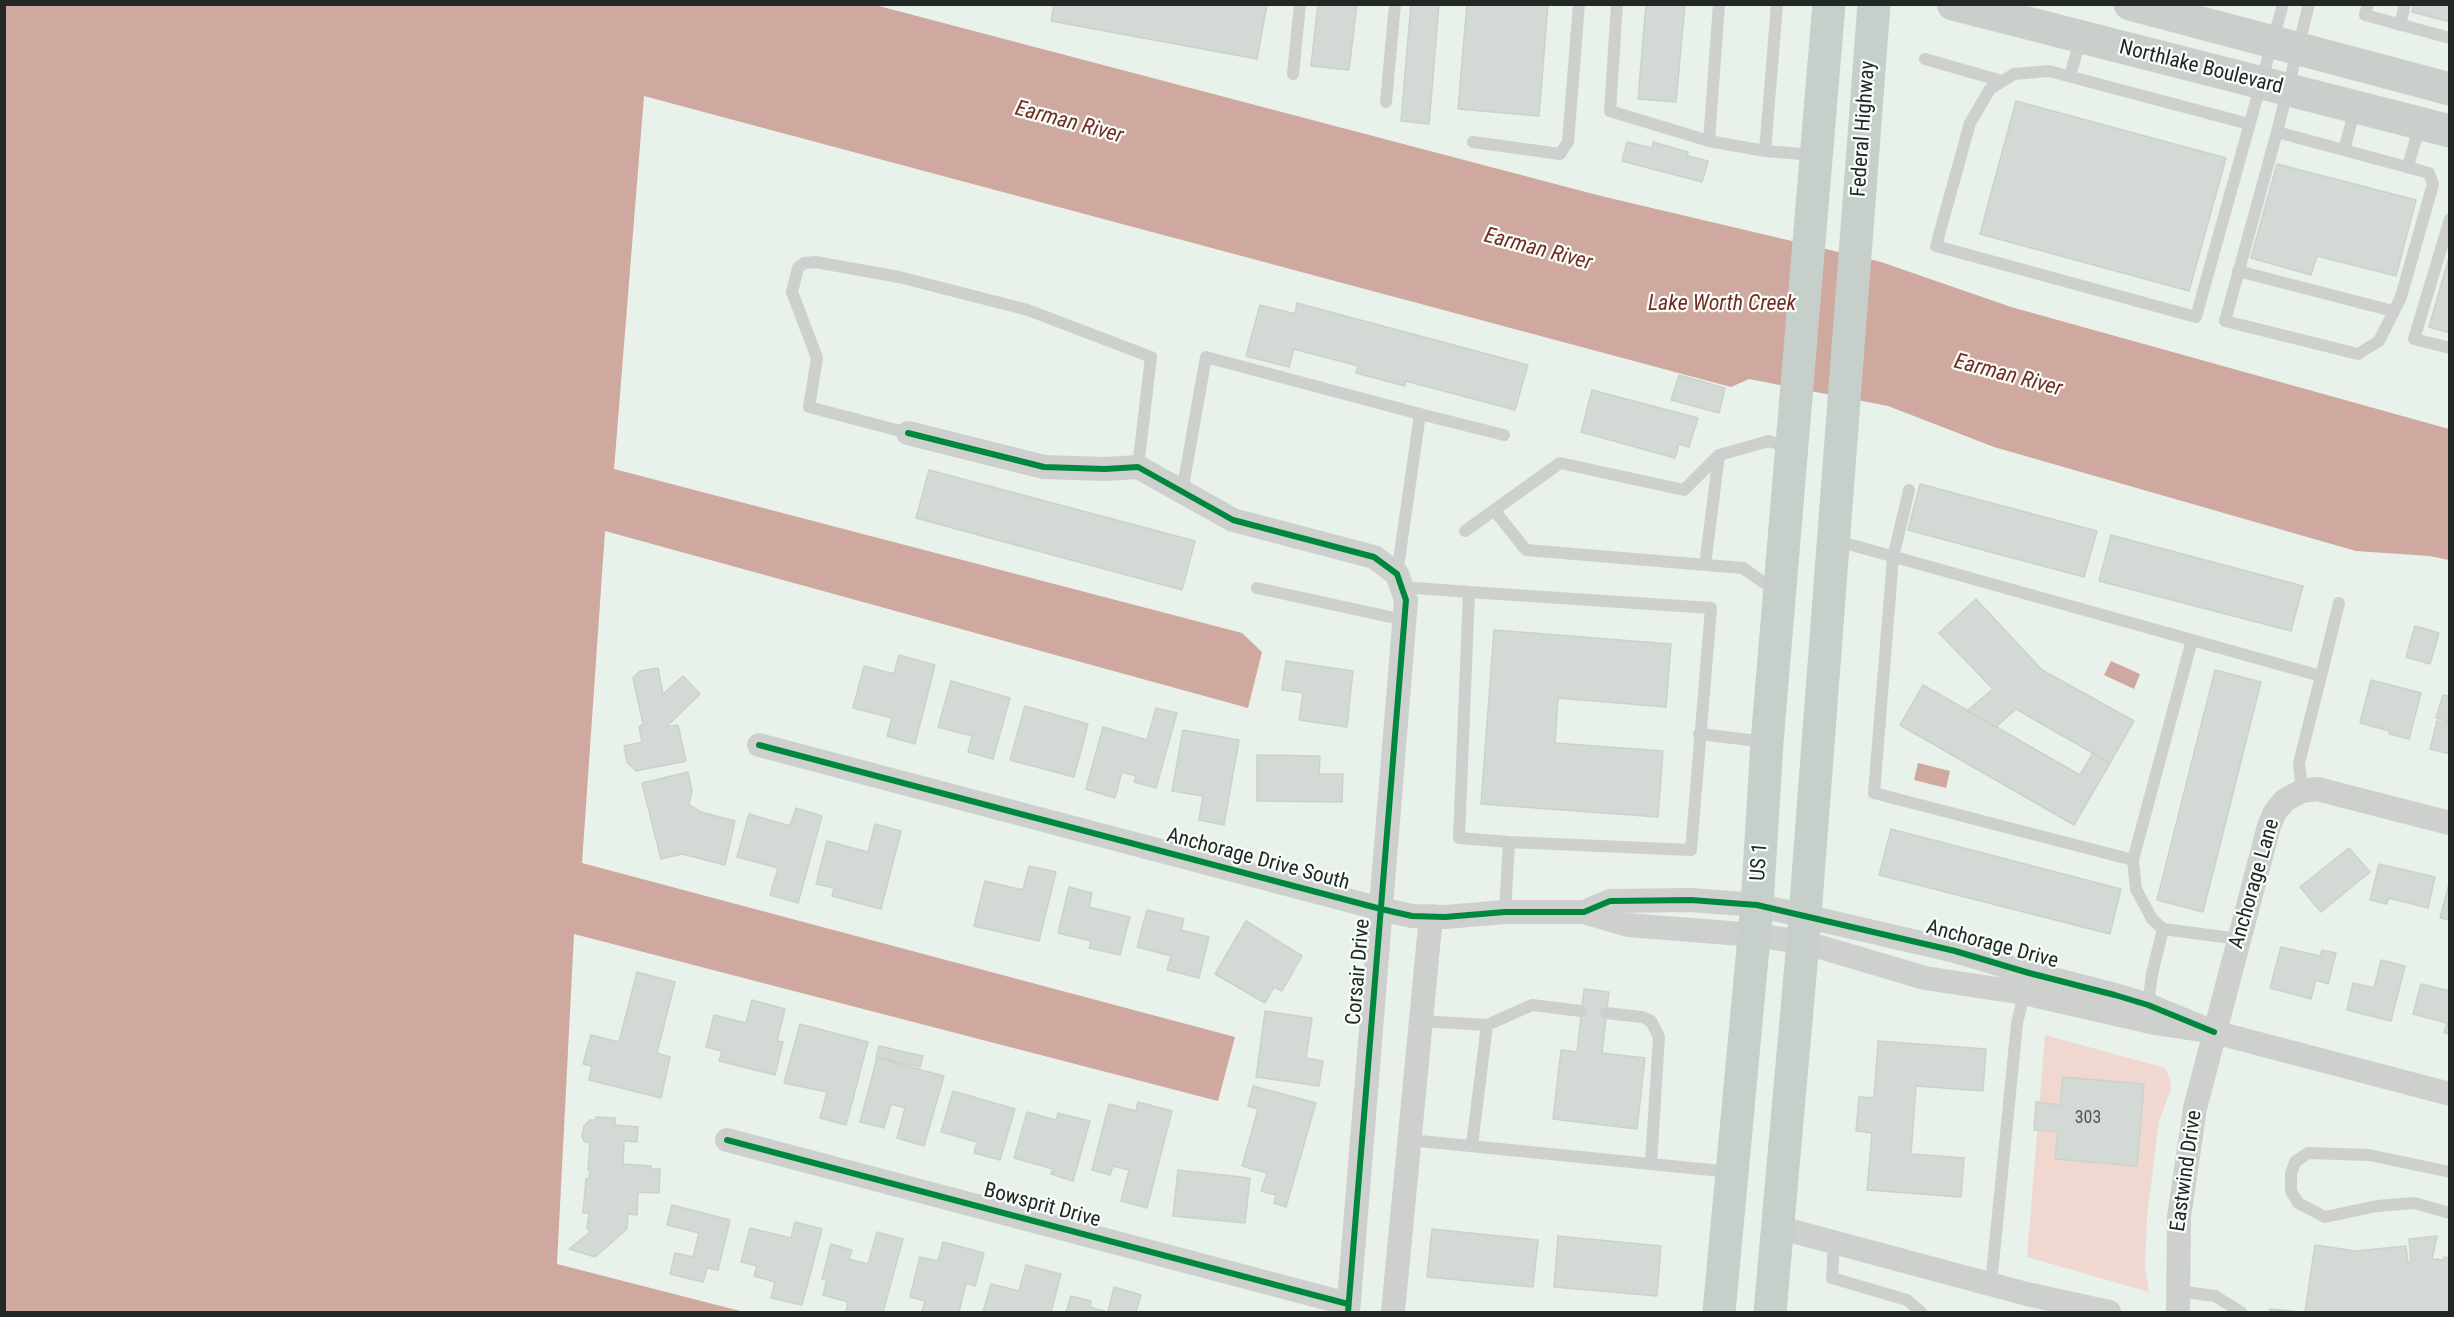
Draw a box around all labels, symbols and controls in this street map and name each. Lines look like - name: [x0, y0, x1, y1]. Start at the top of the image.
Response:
- street label: Northlake Boulevard: [2117, 35, 2285, 101]
- street label: Federal Highway: [1847, 60, 1881, 198]
- water label: Earman River: [1012, 96, 1126, 150]
- water label: Earman River: [1481, 223, 1595, 277]
- water label: Lake Worth Creek: [1648, 291, 1796, 317]
- water label: Earman River: [1951, 349, 2065, 403]
- street label: Anchorage Lane: [2224, 816, 2286, 952]
- street label: Anchorage Drive South: [1164, 823, 1352, 897]
- street label: US 1: [1746, 842, 1774, 882]
- street label: Anchorage Drive: [1923, 915, 2061, 975]
- street label: Corsair Drive: [1342, 918, 1376, 1026]
- house number: 303: [2075, 1107, 2101, 1129]
- street label: Eastwind Drive: [2166, 1109, 2208, 1233]
- street label: Bowsprit Drive: [981, 1178, 1103, 1234]

